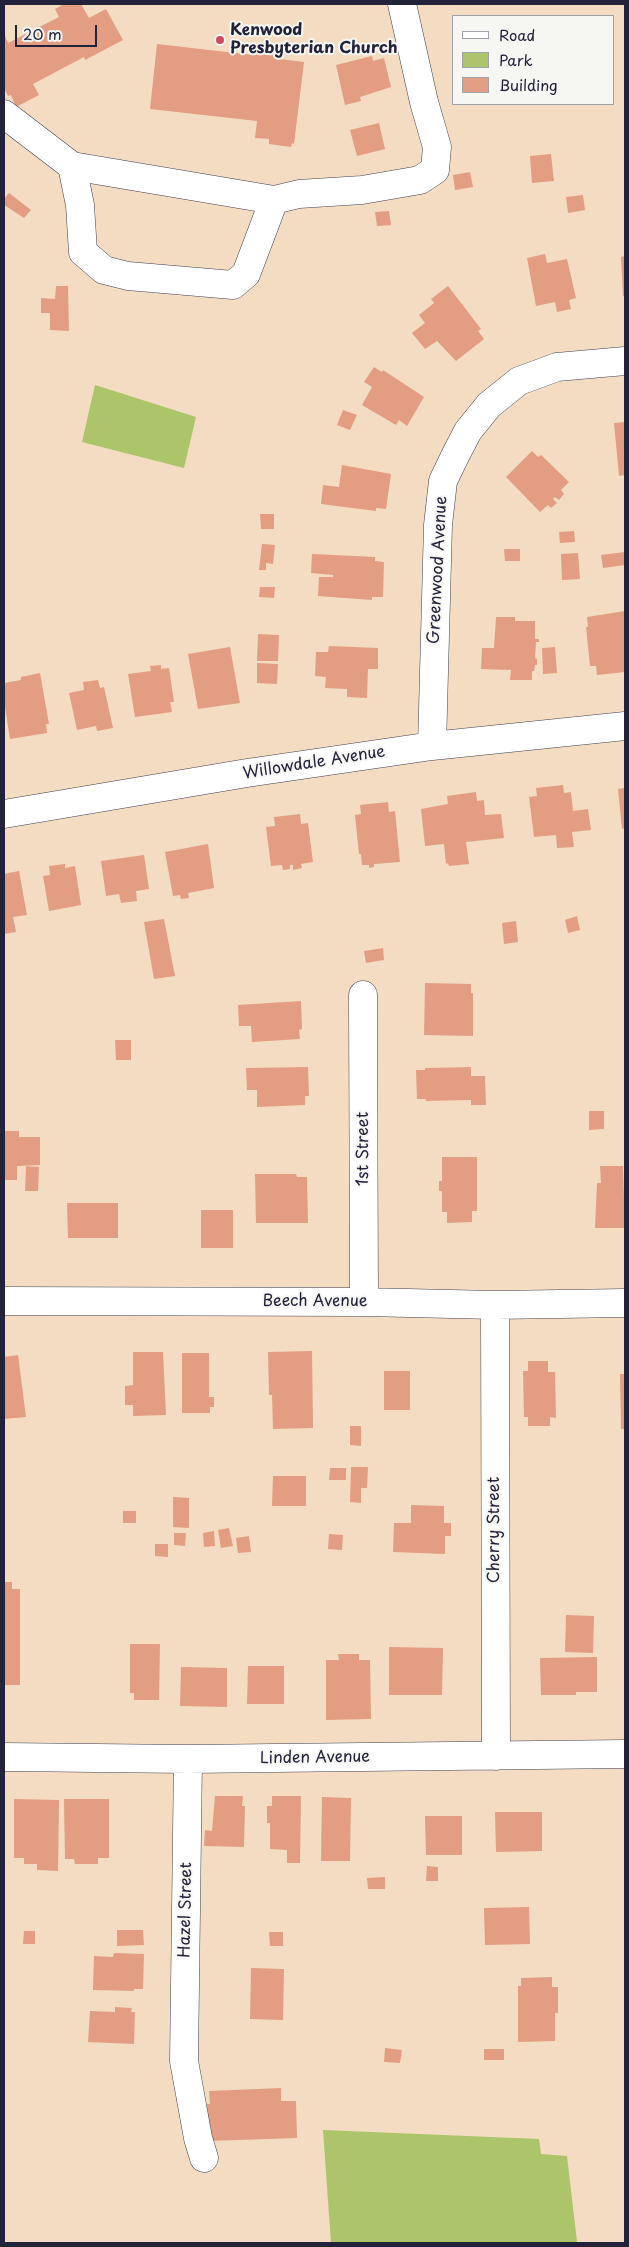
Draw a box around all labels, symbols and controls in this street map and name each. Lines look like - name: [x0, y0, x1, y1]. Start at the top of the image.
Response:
- scale bar: [18, 15, 100, 47]
- legend: [452, 15, 614, 105]
- place label: Kenwood Presbyterian Church: [230, 21, 397, 59]
- text: 20 m: [23, 22, 62, 45]
- text: Road: [499, 23, 535, 46]
- marker: Kenwood Presbyterian Church: [214, 34, 226, 46]
- text: Park: [499, 48, 533, 71]
- text: Building: [499, 73, 558, 96]
- street label: Greenwood Avenue: [425, 496, 451, 644]
- street label: Willowdale Avenue: [242, 742, 386, 784]
- street label: 1st Street: [354, 1112, 374, 1186]
- street label: Beech Avenue: [263, 1292, 367, 1312]
- street label: Cherry Street: [485, 1477, 505, 1583]
- street label: Linden Avenue: [260, 1747, 370, 1769]
- street label: Hazel Street: [176, 1862, 196, 1958]

